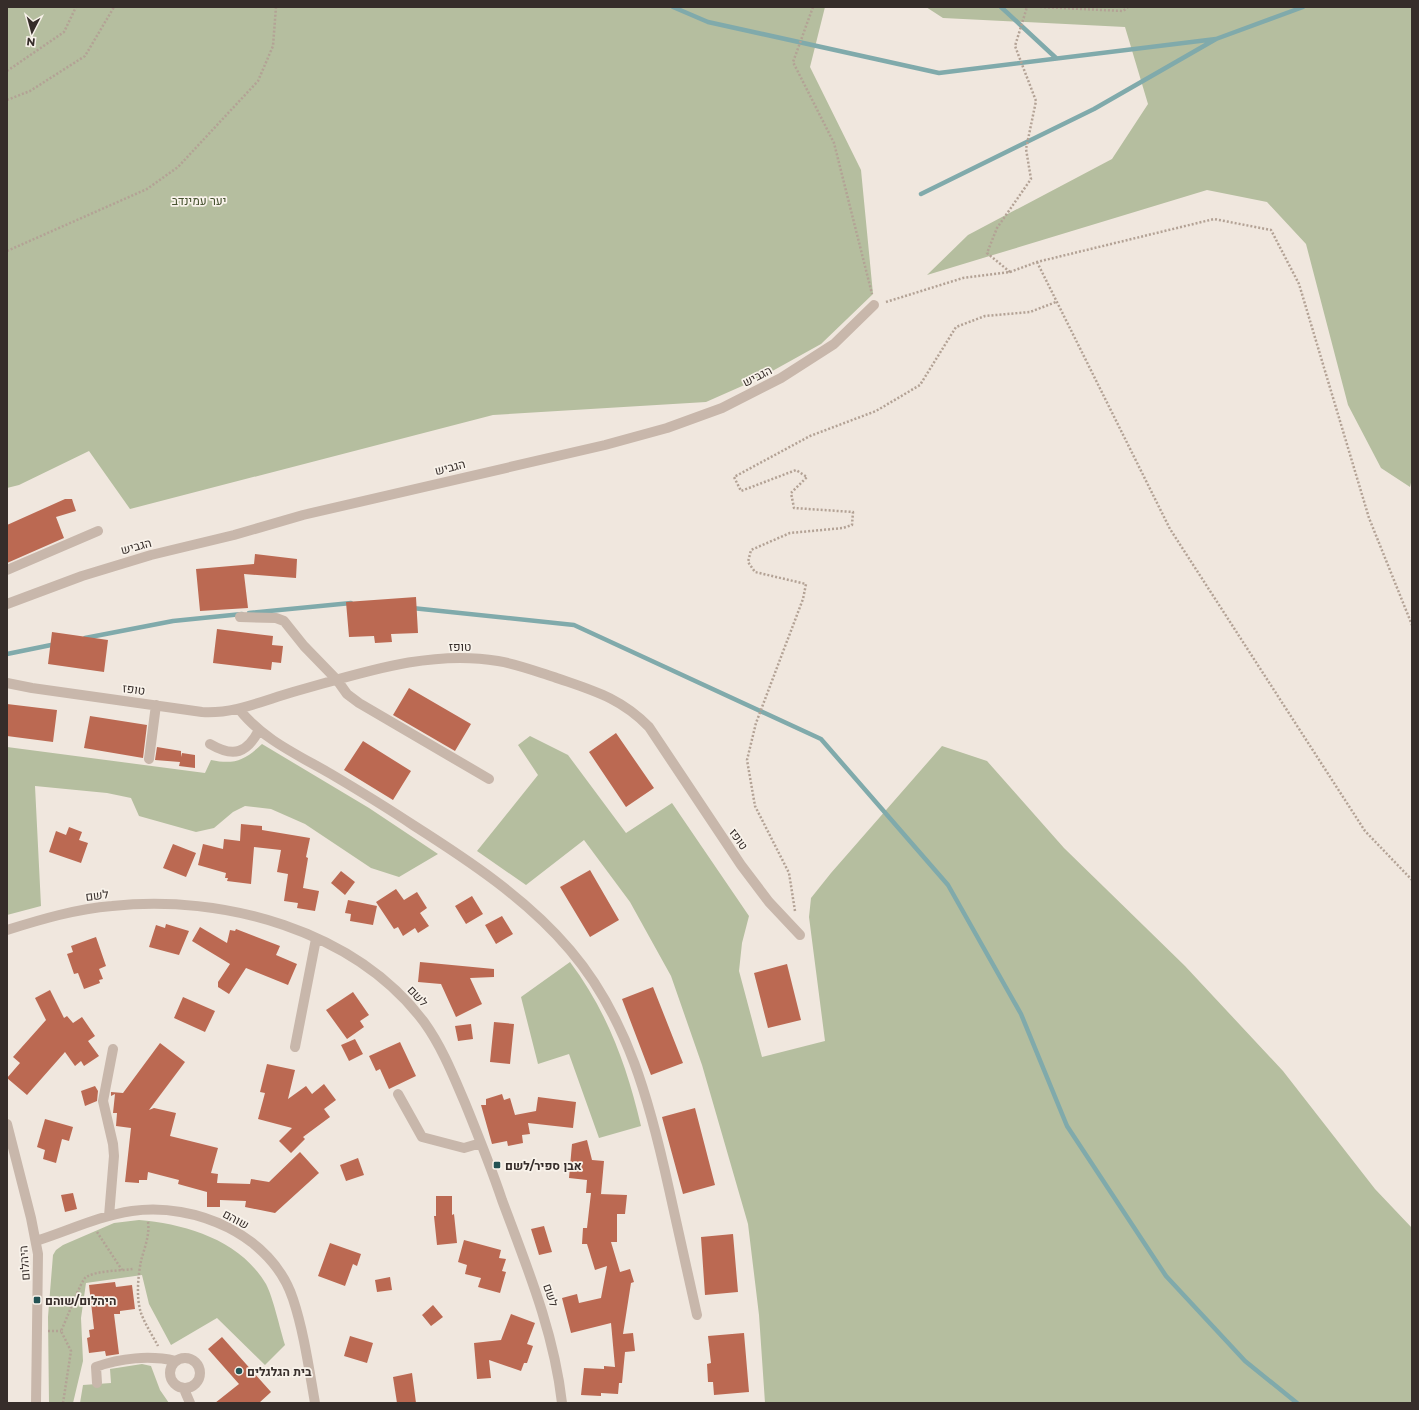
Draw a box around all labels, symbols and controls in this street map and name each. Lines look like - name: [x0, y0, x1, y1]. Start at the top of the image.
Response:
- north arrow: [12, 12, 52, 52]
- text: N: [26, 35, 36, 49]
- park label: יער עמינדב: [172, 193, 226, 208]
- street label: הגביש: [740, 362, 774, 390]
- street label: הגביש: [433, 456, 467, 478]
- street label: הגביש: [119, 535, 153, 557]
- street label: טופז: [449, 639, 471, 654]
- street label: טופז: [122, 680, 146, 698]
- street label: טופז: [726, 825, 752, 853]
- street label: לשם: [85, 886, 109, 904]
- street label: לשם: [405, 982, 431, 1010]
- place label: אבן ספיר/לשם: [505, 1158, 582, 1173]
- marker: אבן ספיר/לשם: [492, 1160, 502, 1170]
- street label: שוהם: [220, 1206, 252, 1232]
- street label: היהלום: [15, 1245, 33, 1281]
- street label: לשם: [540, 1282, 562, 1308]
- place label: היהלום/שוהם: [45, 1293, 116, 1308]
- marker: היהלום/שוהם: [32, 1295, 42, 1305]
- place label: בית הגלגלים: [247, 1364, 312, 1379]
- marker: בית הגלגלים: [234, 1366, 244, 1376]

